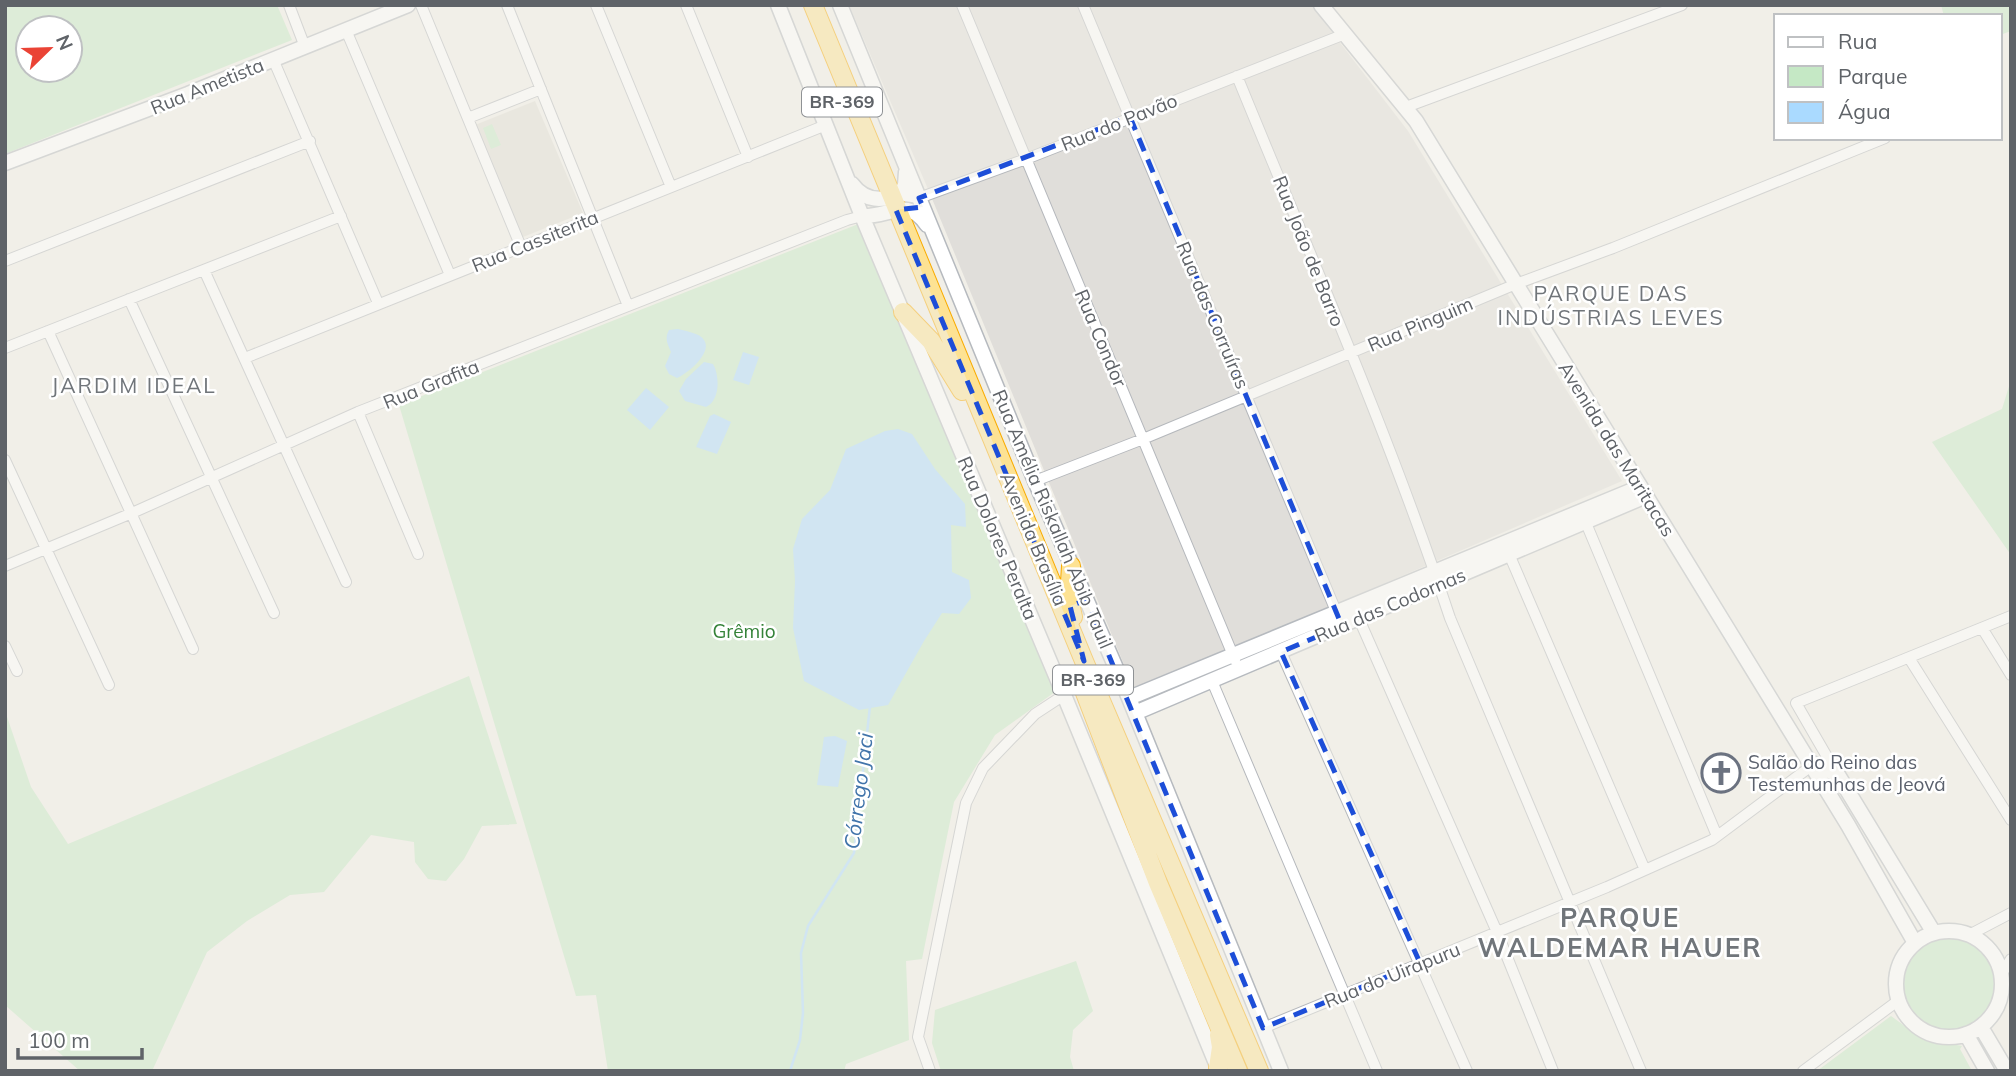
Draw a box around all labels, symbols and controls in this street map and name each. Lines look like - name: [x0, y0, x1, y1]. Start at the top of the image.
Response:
- north arrow: [14, 14, 84, 84]
- legend: [1774, 14, 2002, 140]
- text: Rua: [1838, 28, 1877, 54]
- text: N: [51, 31, 78, 54]
- street label: Rua Ametista: [147, 52, 267, 120]
- text: Parque: [1838, 63, 1907, 89]
- road number: BR-369: [802, 88, 882, 116]
- street label: Rua do Pavão: [1057, 88, 1181, 156]
- text: Água: [1838, 98, 1891, 124]
- street label: Rua João de Barro: [1268, 172, 1350, 330]
- street label: Rua Cassiterita: [468, 205, 602, 277]
- street label: Rua das Corruíras: [1171, 238, 1255, 392]
- district label: PARQUE DAS INDÚSTRIAS LEVES: [1498, 280, 1724, 330]
- street label: Rua Condor: [1070, 285, 1132, 391]
- street label: Rua Pinguim: [1364, 291, 1476, 357]
- street label: Rua Grafita: [379, 354, 483, 414]
- street label: Avenida das Maritacas: [1553, 357, 1681, 541]
- district label: JARDIM IDEAL: [51, 372, 217, 398]
- street label: Rua Amélia Riskallah Abib Tauil: [987, 386, 1119, 652]
- street label: Rua Dolores Peralta: [953, 453, 1043, 623]
- street label: Avenida Brasília: [995, 469, 1073, 609]
- street label: Rua das Codornas: [1311, 562, 1469, 648]
- park label: Grêmio: [712, 619, 776, 643]
- road number: BR-369: [1053, 666, 1133, 694]
- water label: Córrego Jaci: [838, 730, 878, 851]
- place label: Salão do Reino das Testemunhas de Jeová: [1748, 750, 1946, 796]
- church icon: Salão do Reino das Testemunhas de Jeová: [1700, 752, 1742, 794]
- district label: PARQUE WALDEMAR HAUER: [1478, 901, 1762, 964]
- street label: Rua do Uirapuru: [1321, 937, 1463, 1013]
- scale bar: [18, 1016, 142, 1060]
- text: 100 m: [28, 1027, 90, 1053]

